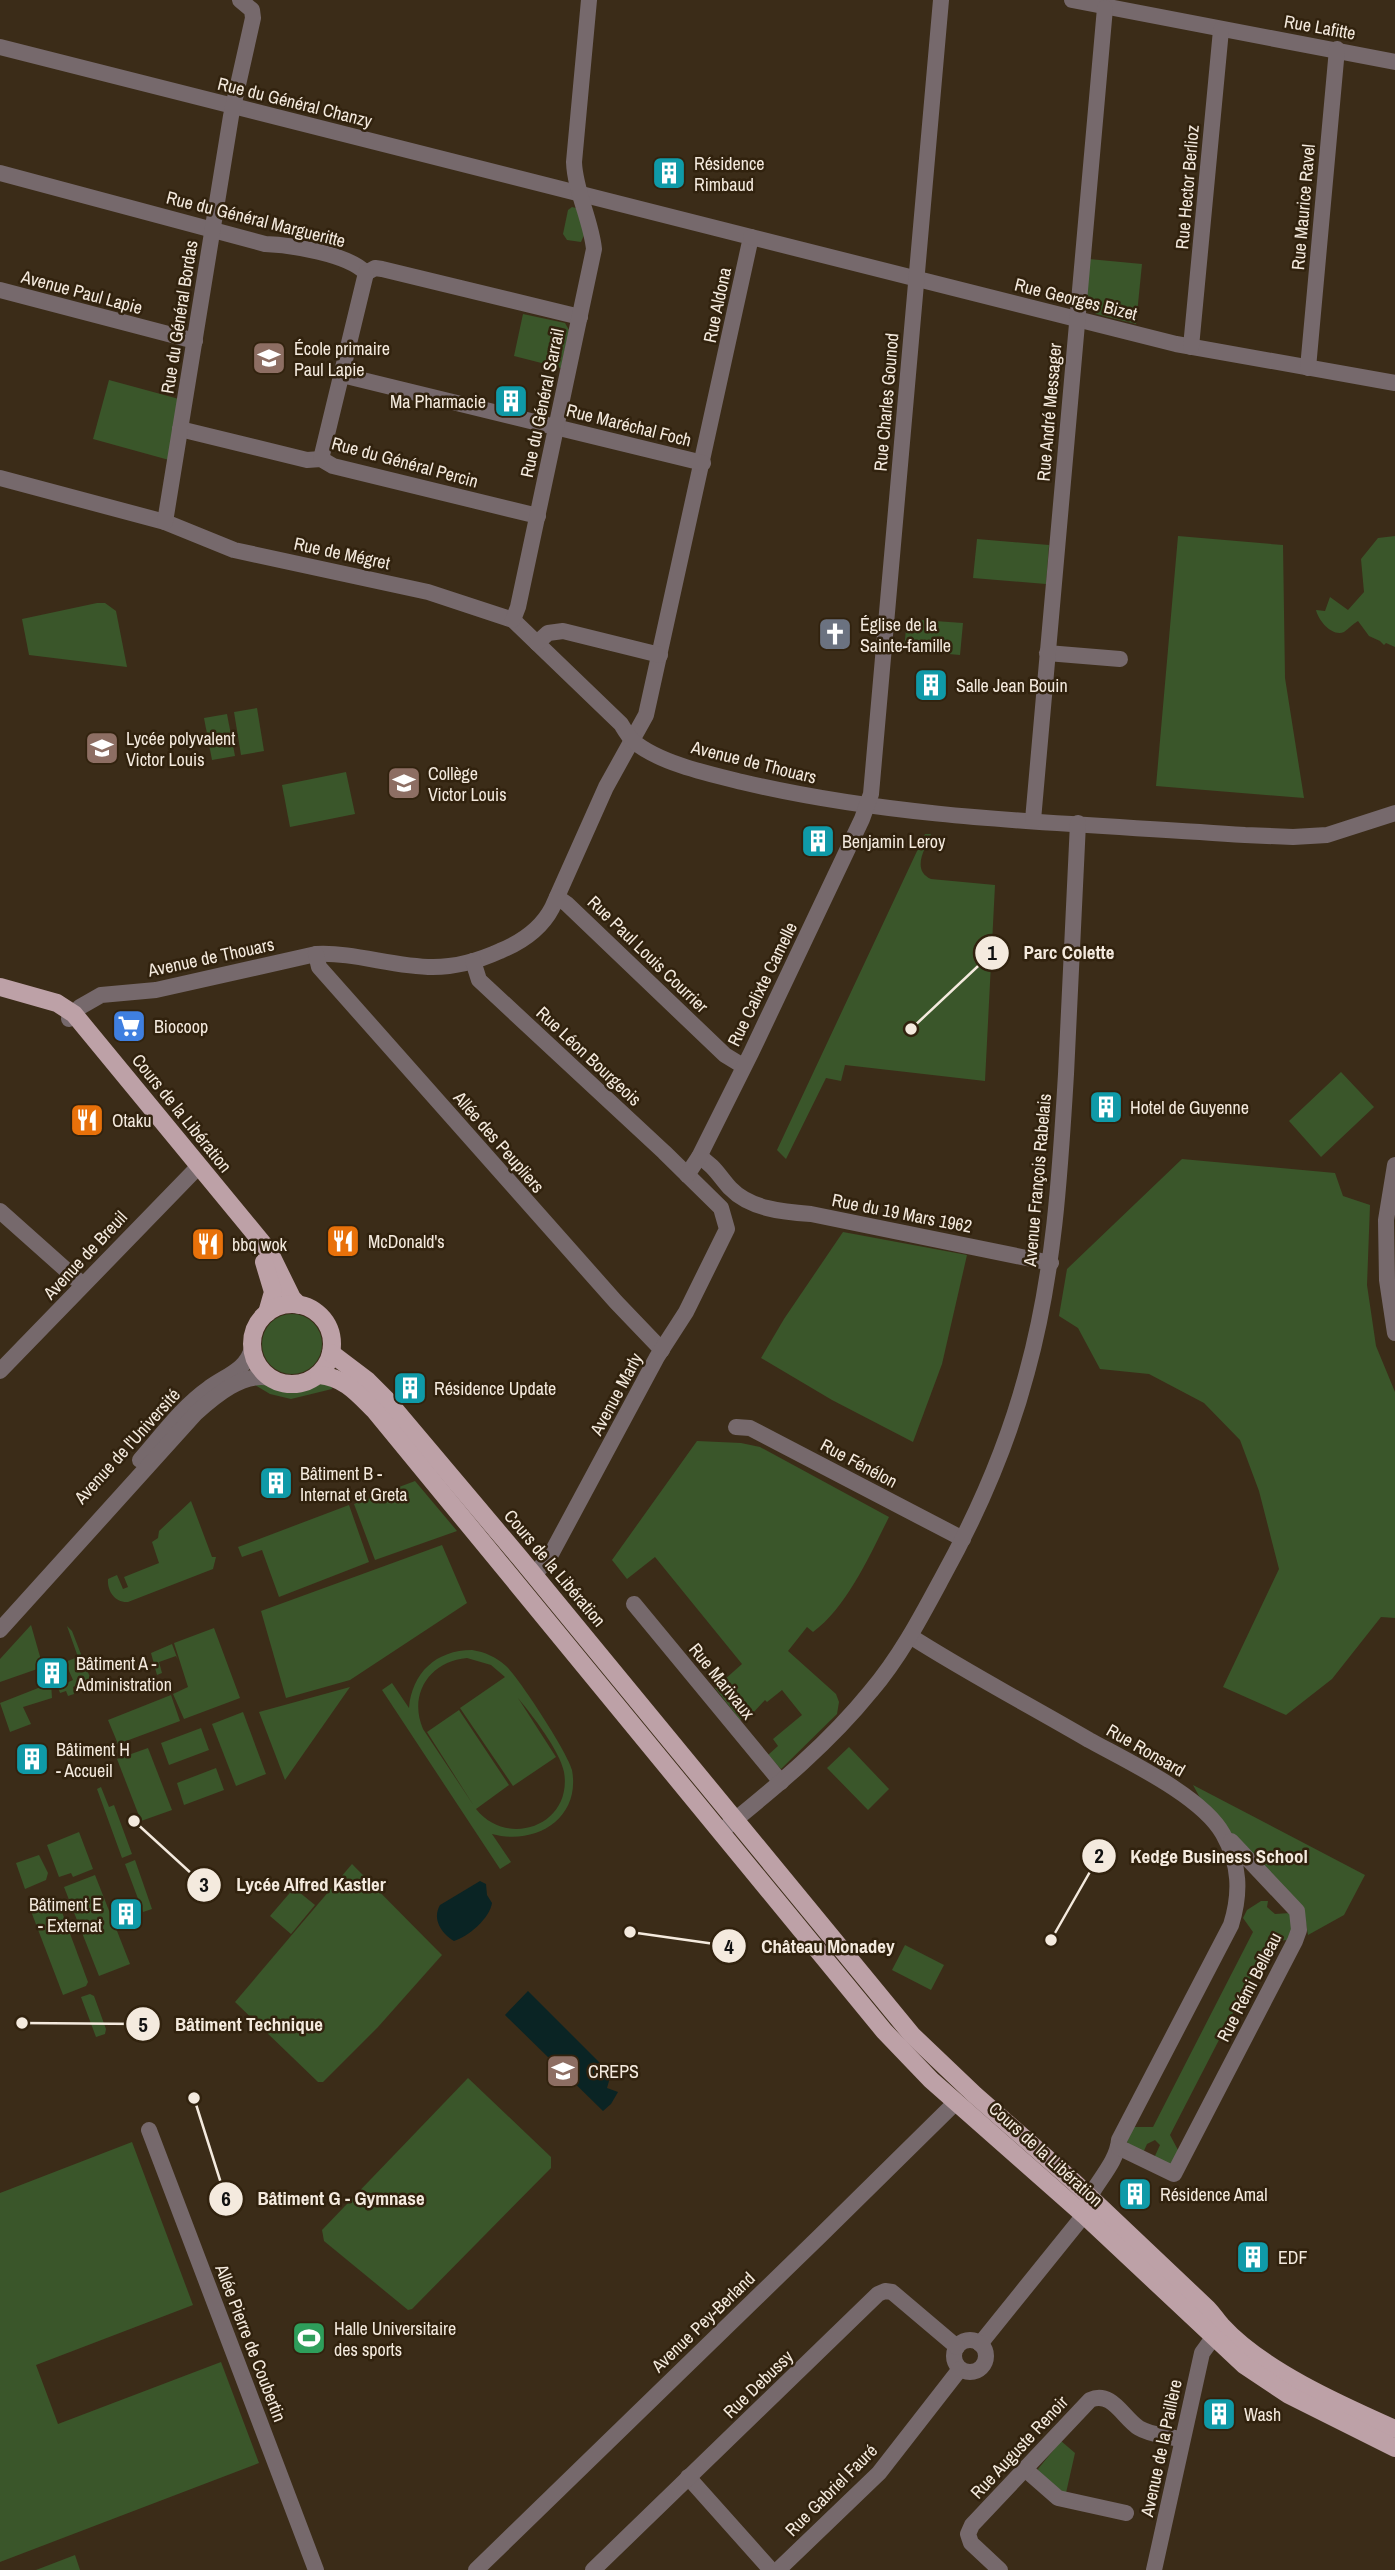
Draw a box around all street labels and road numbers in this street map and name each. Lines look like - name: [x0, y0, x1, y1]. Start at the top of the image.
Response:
- street label: Rue Lafitte: [1282, 8, 1358, 46]
- street label: Rue du Général Chanzy: [215, 71, 375, 133]
- street label: Rue Hector Berlioz: [1169, 124, 1205, 250]
- street label: Rue Maurice Ravel: [1285, 143, 1321, 271]
- street label: Rue du Général Margueritte: [164, 185, 348, 253]
- street label: Rue du Général Bordas: [155, 238, 203, 396]
- street label: Avenue Paul Lapie: [18, 264, 145, 320]
- street label: Rue Aldona: [697, 265, 737, 345]
- street label: Rue Georges Bizet: [1012, 272, 1140, 326]
- street label: Rue du Général Sarrail: [514, 326, 570, 480]
- street label: Rue Charles Gounod: [868, 332, 904, 472]
- street label: Rue André Messager: [1031, 342, 1068, 482]
- street label: Rue Maréchal Foch: [564, 397, 694, 453]
- street label: Rue du Général Percin: [329, 430, 481, 494]
- street label: Rue de Mégret: [292, 531, 392, 575]
- street label: Avenue de Thouars: [688, 734, 819, 790]
- street label: Rue Paul Louis Courrier: [582, 890, 714, 1018]
- street label: Rue Calixte Camelle: [721, 918, 803, 1050]
- street label: Avenue de Thouars: [145, 931, 276, 983]
- street label: Rue Léon Bourgeois: [531, 1001, 647, 1111]
- street label: Cours de la Libération: [126, 1048, 238, 1178]
- street label: Allée des Peupliers: [447, 1085, 550, 1198]
- street label: Avenue François Rabelais: [1017, 1092, 1057, 1269]
- street label: Rue du 19 Mars 1962: [830, 1187, 974, 1239]
- street label: Avenue de Breuil: [37, 1205, 133, 1306]
- street label: Avenue Marly: [583, 1348, 648, 1440]
- street label: Avenue de l'Université: [68, 1383, 186, 1510]
- street label: Rue Fénélon: [816, 1432, 902, 1494]
- street label: Cours de la Libération: [498, 1504, 612, 1632]
- street label: Rue Marivaux: [683, 1637, 761, 1725]
- street label: Rue Ronsard: [1102, 1717, 1190, 1783]
- street label: Rue Rémi Belleau: [1211, 1928, 1287, 2046]
- street label: Cours de la Libération: [983, 2096, 1109, 2212]
- street label: Allée Pierre de Coubertin: [209, 2260, 293, 2425]
- street label: Avenue Pey-Berland: [645, 2266, 760, 2379]
- street label: Rue Debussy: [717, 2344, 799, 2424]
- street label: Avenue de la Paillère: [1134, 2377, 1188, 2520]
- street label: Rue Auguste Renoir: [965, 2390, 1074, 2504]
- street label: Rue Gabriel Fauré: [779, 2438, 883, 2542]

